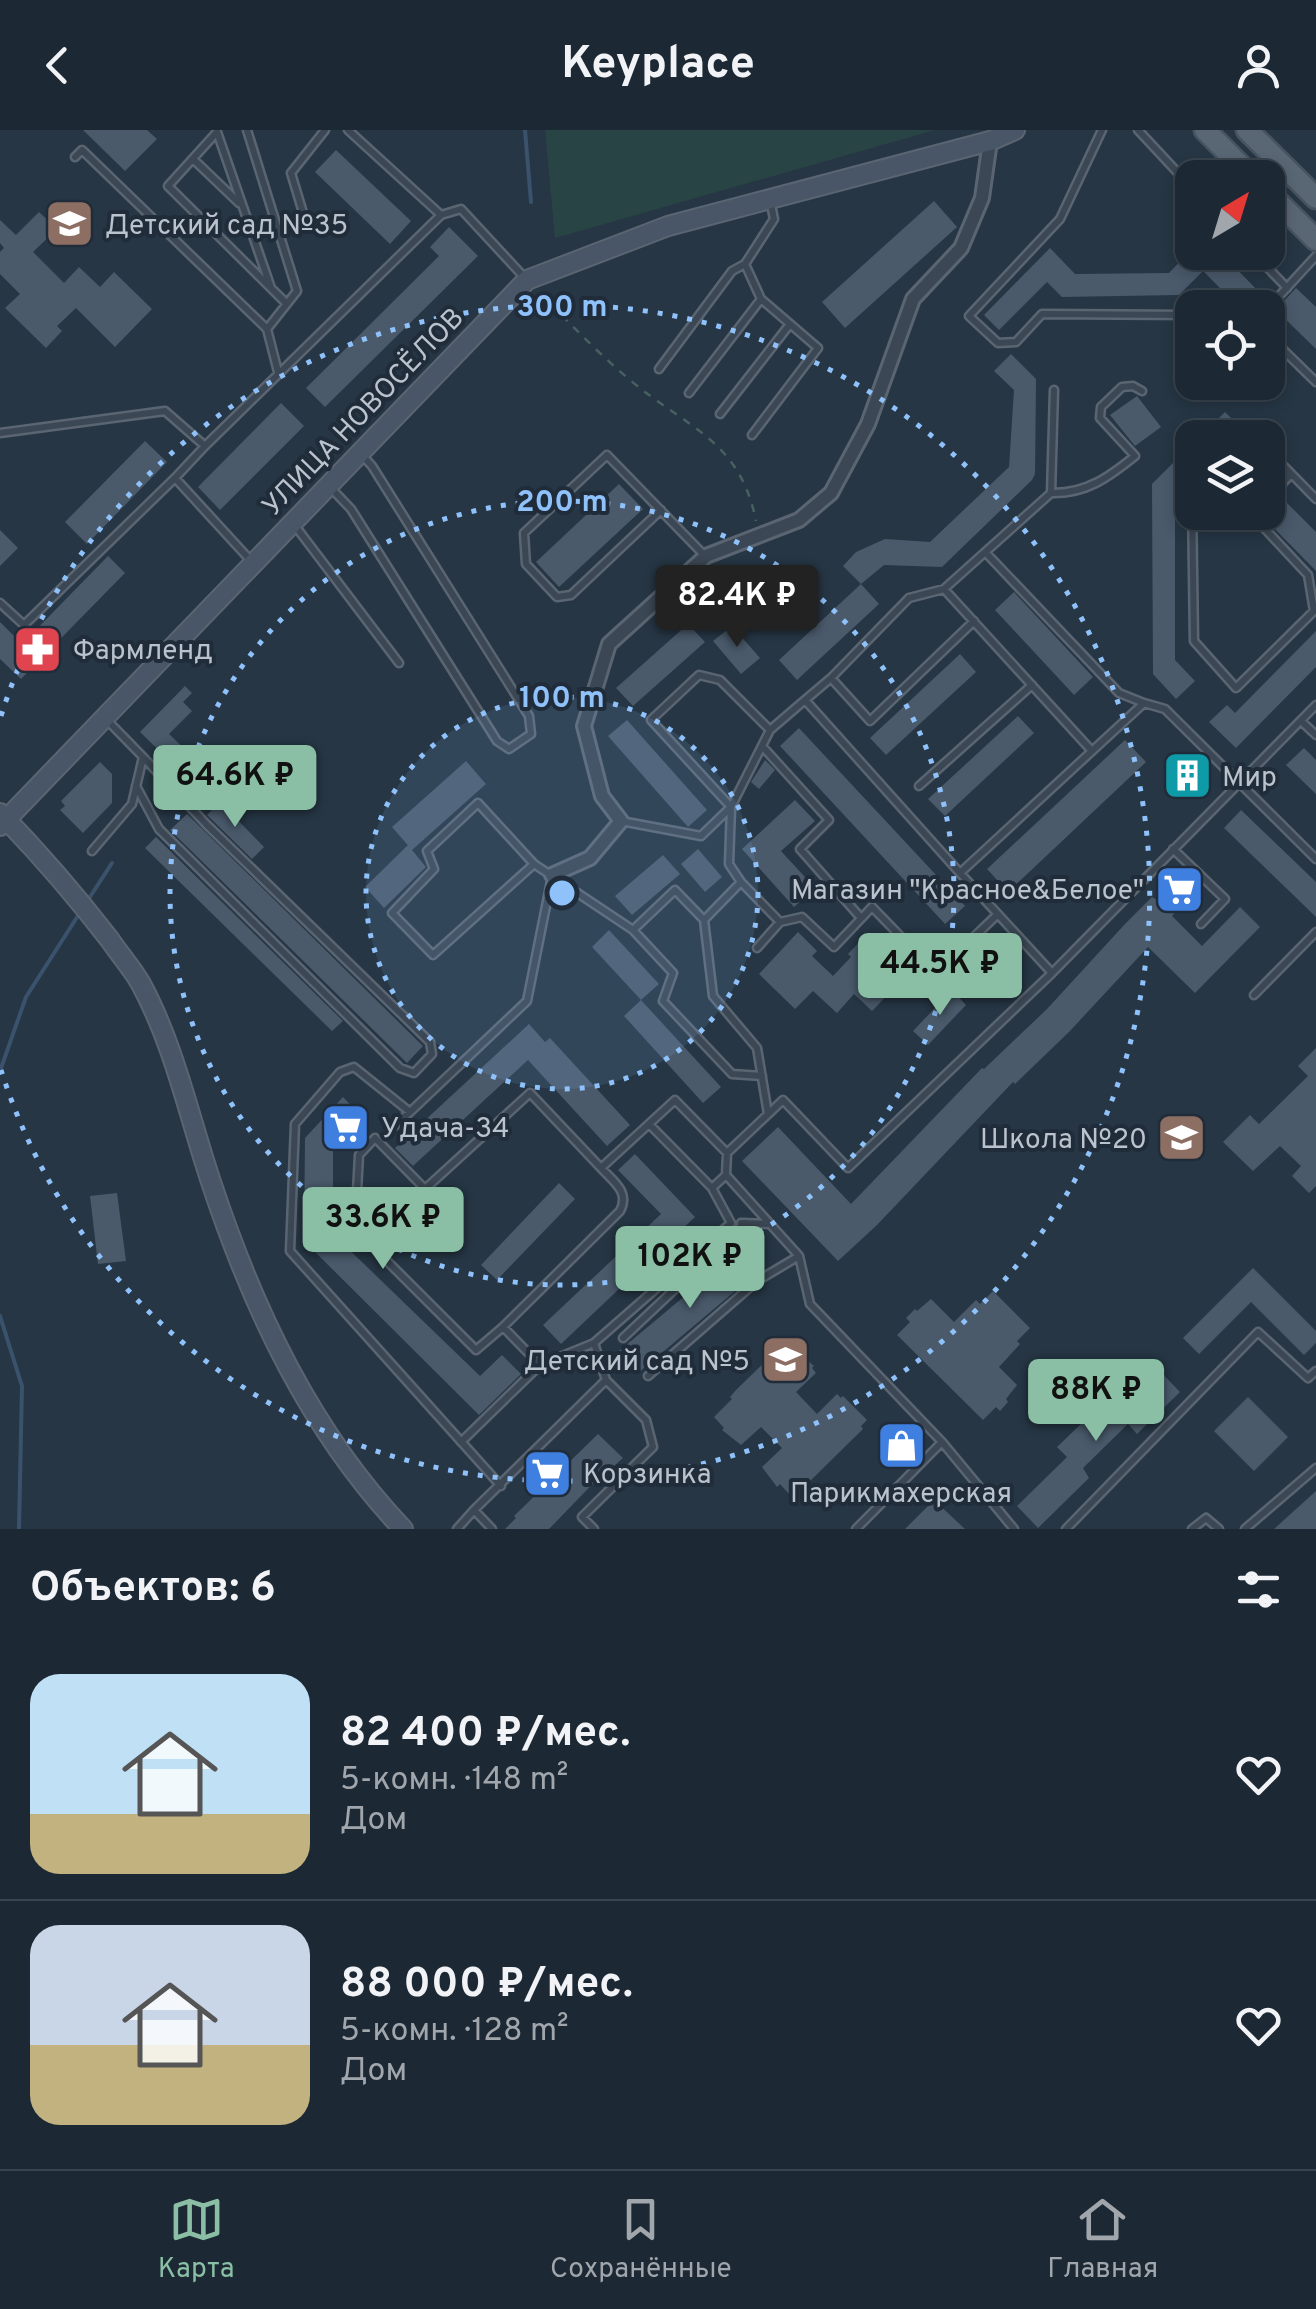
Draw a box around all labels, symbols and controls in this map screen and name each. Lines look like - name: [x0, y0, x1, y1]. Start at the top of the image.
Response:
- text: Keyplace: [561, 37, 755, 94]
- icon: back: [30, 38, 85, 93]
- icon: person: [1231, 38, 1286, 93]
- north arrow: [1175, 160, 1285, 270]
- map controls: [1175, 160, 1285, 530]
- school or university icon: Детский сад №35: [44, 198, 96, 250]
- place label: Детский сад №35: [105, 209, 348, 245]
- text: 300 m: [517, 290, 607, 327]
- button: locate: [1175, 290, 1285, 400]
- street label: УЛИЦА НОВОСЁЛОВ: [255, 301, 473, 525]
- button: layers: [1175, 420, 1285, 530]
- text: 200 m: [516, 485, 608, 522]
- pin: 82.4K ₽: [645, 565, 829, 650]
- text: 82.4K ₽: [677, 577, 797, 617]
- pharmacy icon: Фармленд: [12, 623, 64, 675]
- place label: Фармленд: [73, 634, 213, 670]
- text: 100 m: [519, 681, 605, 718]
- pin: 64.6K ₽: [143, 745, 327, 830]
- building icon: Мир: [1161, 750, 1213, 802]
- text: 64.6K ₽: [175, 757, 295, 797]
- place label: Мир: [1222, 761, 1277, 797]
- supermarket icon: Магазин "Красное&Белое": [1153, 863, 1205, 915]
- place label: Магазин "Красное&Белое": [791, 874, 1144, 910]
- centre of rings: [544, 875, 580, 911]
- pin: 44.5K ₽: [848, 933, 1032, 1018]
- text: 44.5K ₽: [880, 945, 1000, 985]
- supermarket icon: Удача-34: [320, 1101, 372, 1153]
- place label: Удача-34: [381, 1112, 509, 1148]
- school or university icon: Школа №20: [1156, 1112, 1208, 1164]
- place label: Школа №20: [980, 1123, 1147, 1159]
- pin: 33.6K ₽: [291, 1187, 475, 1272]
- text: 33.6K ₽: [325, 1199, 441, 1239]
- pin: 102K ₽: [609, 1226, 771, 1311]
- text: 102K ₽: [637, 1238, 743, 1278]
- school or university icon: Детский сад №5: [759, 1334, 811, 1386]
- place label: Детский сад №5: [524, 1345, 750, 1381]
- pin: 88K ₽: [1026, 1359, 1166, 1444]
- text: 88K ₽: [1050, 1371, 1142, 1411]
- shop icon: Парикмахерская: [875, 1419, 927, 1471]
- supermarket icon: Корзинка: [522, 1447, 574, 1499]
- place label: Корзинка: [583, 1458, 711, 1494]
- place label: Парикмахерская: [790, 1477, 1012, 1513]
- icon: filters: [1231, 1562, 1286, 1617]
- text: Объектов: 6: [30, 1563, 276, 1616]
- text: 82 400 ₽/мес.: [340, 1708, 631, 1761]
- icon: home: [110, 1714, 230, 1834]
- icon: heart: [1231, 1747, 1286, 1802]
- text: 5-комн. · 148 m²: [340, 1761, 568, 1801]
- text: Дом: [340, 1801, 407, 1841]
- text: 88 000 ₽/мес.: [340, 1959, 633, 2012]
- icon: home: [110, 1965, 230, 2085]
- icon: heart: [1231, 1998, 1286, 2053]
- text: 5-комн. · 128 m²: [340, 2012, 569, 2052]
- text: Дом: [340, 2052, 407, 2092]
- tab: Карта: [158, 2192, 234, 2288]
- tab: Сохранённые: [550, 2192, 732, 2288]
- tab: Главная: [1047, 2192, 1158, 2288]

